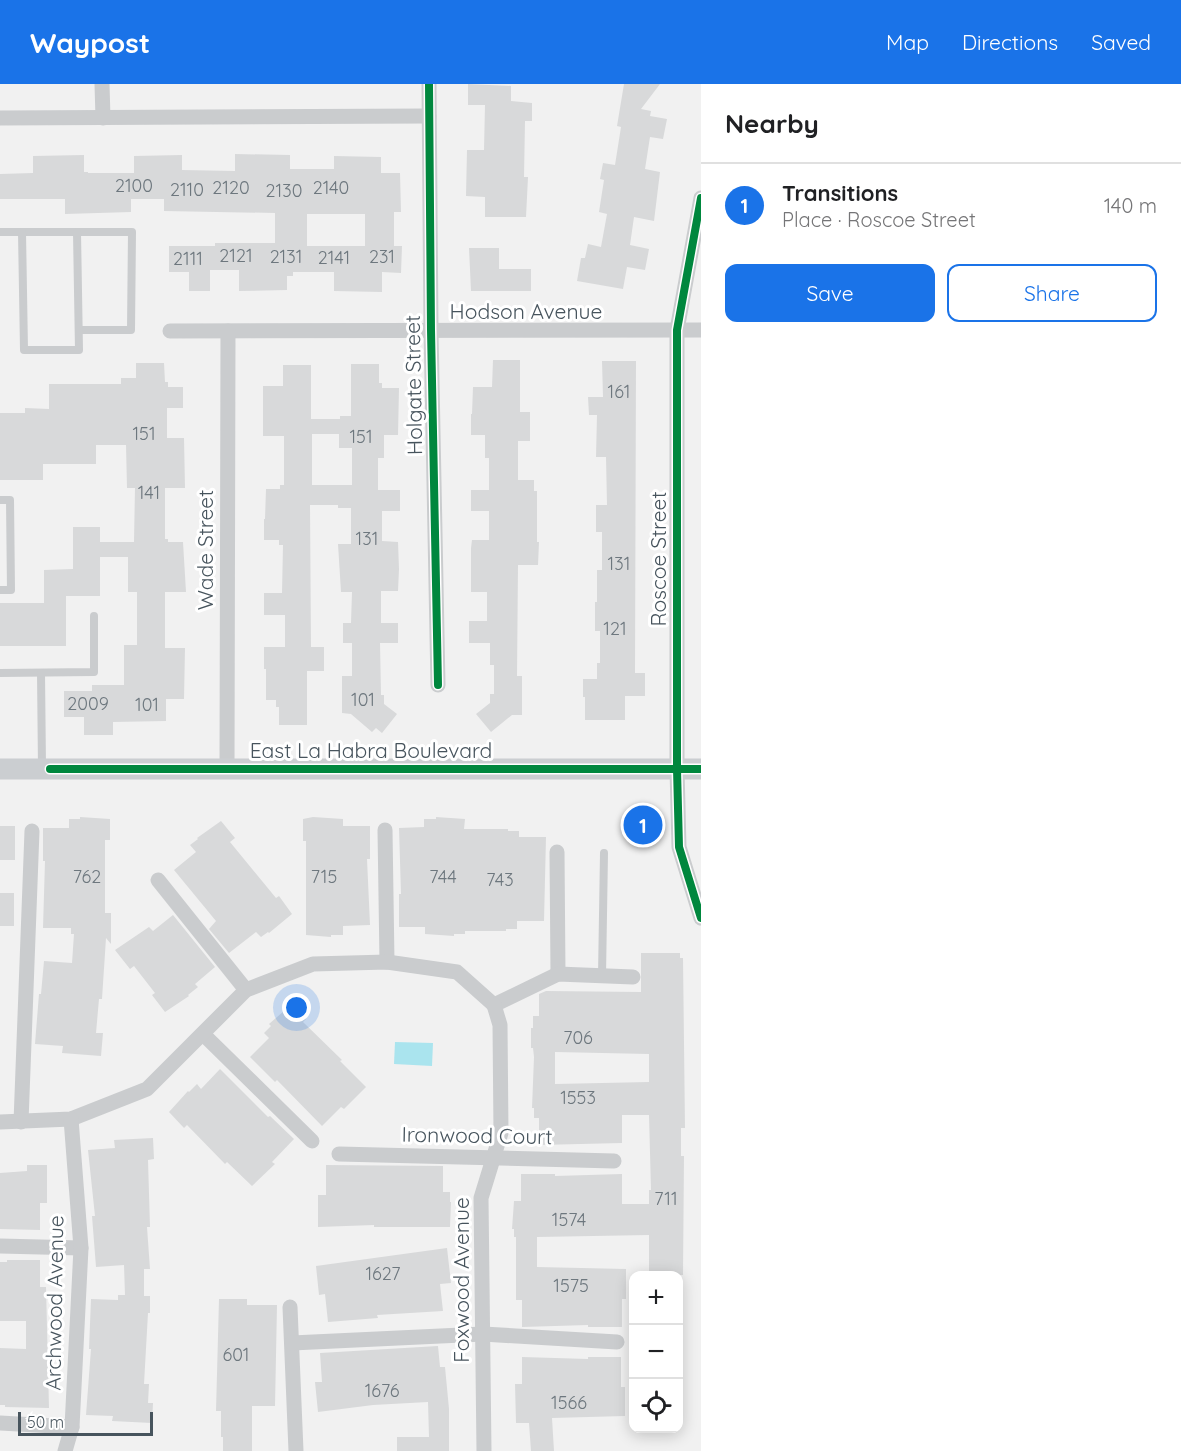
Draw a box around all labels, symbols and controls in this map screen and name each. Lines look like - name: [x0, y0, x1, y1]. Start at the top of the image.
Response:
- text: Waypost: [30, 25, 150, 60]
- text: Map: [886, 29, 929, 55]
- text: Directions: [962, 29, 1058, 55]
- text: Saved: [1091, 29, 1151, 55]
- text: Nearby: [725, 107, 819, 140]
- house number: 2100: [115, 174, 153, 197]
- house number: 2120: [212, 176, 250, 199]
- house number: 2140: [313, 176, 349, 199]
- house number: 2110: [170, 178, 204, 201]
- house number: 2130: [266, 179, 302, 202]
- text: Transitions: [782, 179, 898, 207]
- text: 1: [741, 193, 748, 218]
- text: 140 m: [1104, 193, 1157, 218]
- text: Place · Roscoe Street: [782, 207, 976, 232]
- house number: 2121: [219, 244, 253, 267]
- house number: 2131: [270, 245, 302, 268]
- house number: 231: [369, 245, 395, 268]
- house number: 2141: [318, 246, 350, 269]
- house number: 2111: [173, 247, 203, 270]
- button: Save: [725, 264, 935, 322]
- button: Share: [947, 264, 1157, 322]
- street label: Hodson Avenue: [450, 298, 602, 324]
- street label: Holgate Street: [399, 315, 427, 455]
- house number: 161: [608, 380, 630, 403]
- house number: 151: [132, 422, 156, 445]
- house number: 151: [349, 425, 373, 448]
- house number: 141: [138, 481, 160, 504]
- street label: Wade Street: [192, 490, 218, 610]
- street label: Roscoe Street: [645, 491, 671, 627]
- house number: 131: [356, 527, 378, 550]
- house number: 131: [608, 552, 630, 575]
- house number: 121: [603, 617, 627, 640]
- house number: 101: [351, 688, 375, 711]
- house number: 2009: [67, 692, 109, 715]
- house number: 101: [135, 693, 159, 716]
- street label: East La Habra Boulevard: [250, 737, 492, 763]
- pin: 1: [624, 802, 662, 848]
- house number: 762: [73, 865, 101, 888]
- house number: 715: [311, 865, 337, 888]
- house number: 744: [429, 865, 457, 888]
- house number: 743: [486, 868, 514, 891]
- your location: [282, 993, 311, 1022]
- house number: 706: [563, 1026, 593, 1049]
- house number: 1553: [560, 1086, 596, 1109]
- street label: Ironwood Court: [401, 1121, 553, 1149]
- house number: 711: [654, 1187, 678, 1210]
- street label: Foxwood Avenue: [448, 1197, 474, 1363]
- house number: 1574: [552, 1208, 586, 1231]
- street label: Archwood Avenue: [39, 1215, 69, 1391]
- house number: 1627: [365, 1262, 401, 1285]
- map controls: [629, 1271, 683, 1433]
- button: +: [629, 1271, 683, 1325]
- house number: 1575: [553, 1274, 589, 1297]
- button: −: [629, 1325, 683, 1379]
- house number: 601: [222, 1343, 250, 1366]
- house number: 1676: [365, 1379, 400, 1402]
- button: locate: [629, 1379, 683, 1433]
- house number: 1566: [551, 1391, 587, 1414]
- scale bar: [18, 1409, 153, 1436]
- text: 50 m: [27, 1412, 64, 1432]

